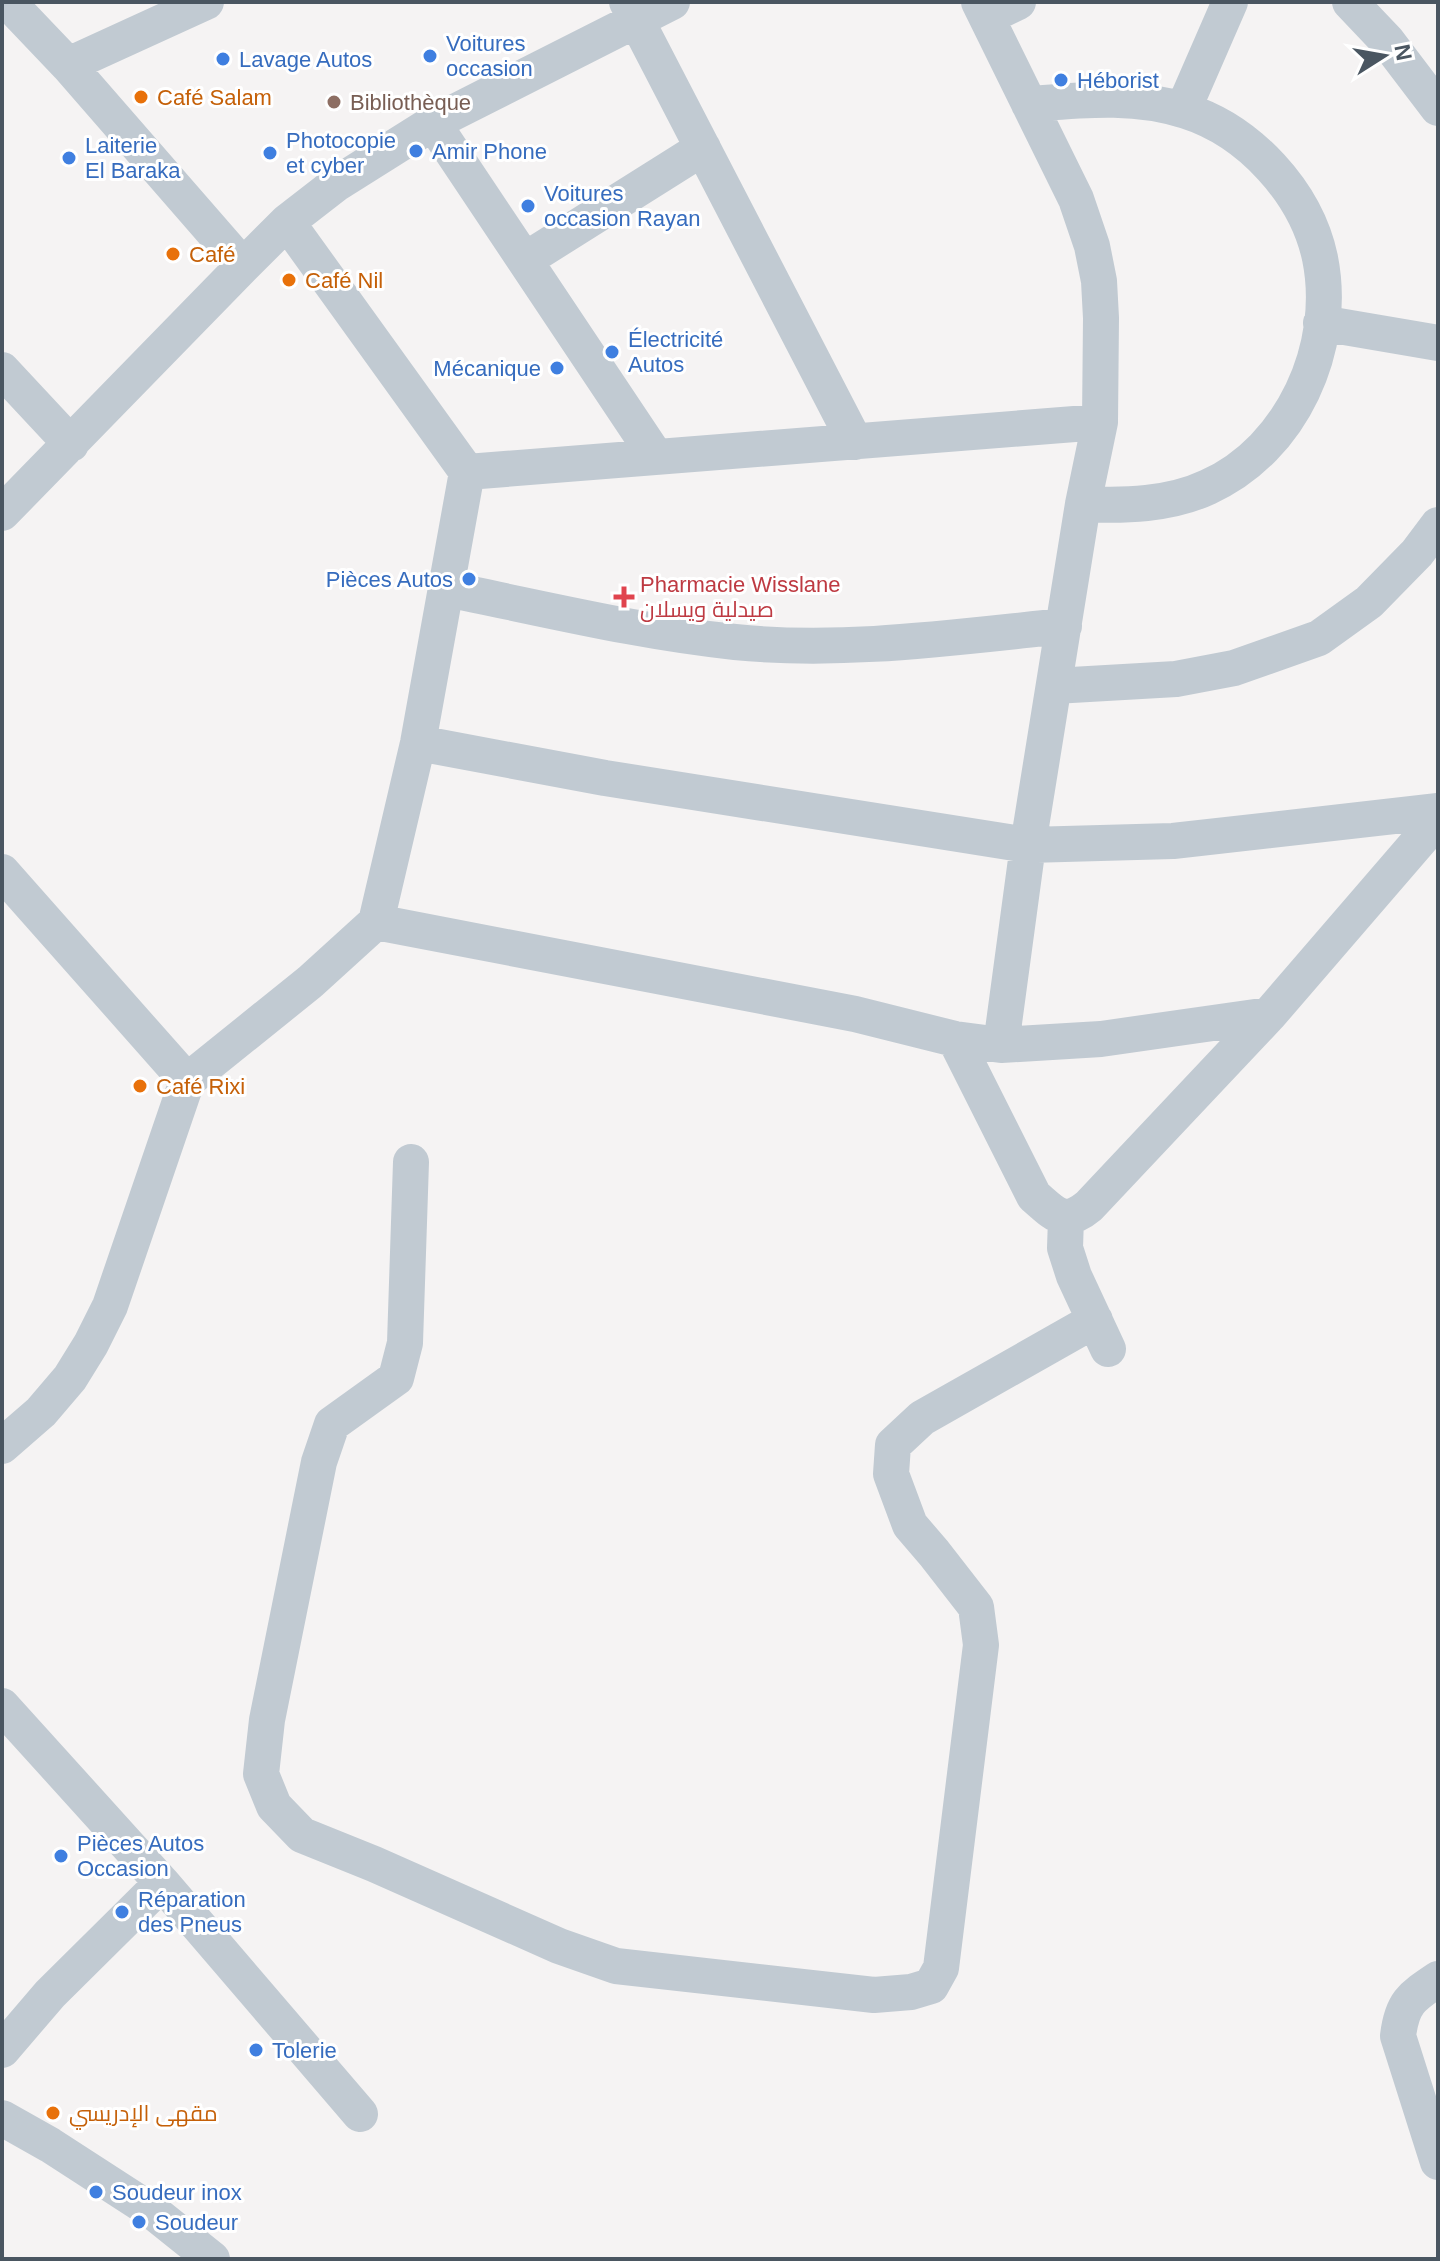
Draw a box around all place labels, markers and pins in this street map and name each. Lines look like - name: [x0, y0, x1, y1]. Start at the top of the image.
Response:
- place label: Voitures occasion: [446, 31, 533, 81]
- place label: Lavage Autos: [239, 47, 372, 72]
- marker: Voitures occasion: [421, 47, 439, 65]
- marker: Lavage Autos: [214, 50, 232, 68]
- place label: Héborist: [1077, 68, 1159, 93]
- marker: Héborist: [1052, 71, 1070, 89]
- place label: Café Salam: [157, 85, 272, 110]
- marker: Café Salam: [132, 88, 150, 106]
- place label: Bibliothèque: [350, 90, 471, 115]
- marker: Bibliothèque: [325, 93, 343, 111]
- place label: Photocopie et cyber: [286, 128, 396, 178]
- place label: Laiterie El Baraka: [85, 133, 181, 183]
- place label: Amir Phone: [432, 139, 547, 164]
- marker: Amir Phone: [407, 142, 425, 160]
- marker: Photocopie et cyber: [261, 144, 279, 162]
- marker: Laiterie El Baraka: [60, 149, 78, 167]
- place label: Voitures occasion Rayan: [544, 181, 701, 231]
- marker: Voitures occasion Rayan: [519, 197, 537, 215]
- place label: Café: [189, 242, 235, 267]
- marker: Café: [164, 245, 182, 263]
- place label: Café Nil: [305, 268, 383, 293]
- marker: Café Nil: [280, 271, 298, 289]
- place label: Électricité Autos: [628, 327, 723, 377]
- marker: Électricité Autos: [603, 343, 621, 361]
- place label: Mécanique: [433, 356, 541, 381]
- marker: Mécanique: [548, 359, 566, 377]
- place label: Pièces Autos: [326, 567, 453, 592]
- marker: Pièces Autos: [460, 570, 478, 588]
- place label: Pharmacie Wisslane صيدلية ويسلان: [640, 572, 841, 622]
- marker: Pharmacie Wisslane صيدلية ويسلان: [615, 588, 633, 606]
- place label: Café Rixi: [156, 1074, 245, 1099]
- marker: Café Rixi: [131, 1077, 149, 1095]
- place label: Pièces Autos Occasion: [77, 1831, 204, 1881]
- marker: Pièces Autos Occasion: [52, 1847, 70, 1865]
- place label: Réparation des Pneus: [138, 1887, 246, 1937]
- marker: Réparation des Pneus: [113, 1903, 131, 1921]
- place label: Tolerie: [272, 2038, 337, 2063]
- marker: Tolerie: [247, 2041, 265, 2059]
- place label: مقهى الإدريسي: [69, 2101, 218, 2130]
- marker: مقهى الإدريسي: [44, 2104, 62, 2122]
- place label: Soudeur inox: [112, 2180, 242, 2205]
- marker: Soudeur inox: [87, 2183, 105, 2201]
- place label: Soudeur: [155, 2210, 238, 2235]
- marker: Soudeur: [130, 2213, 148, 2231]

